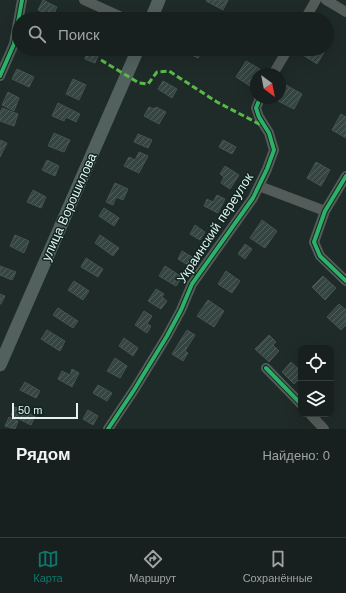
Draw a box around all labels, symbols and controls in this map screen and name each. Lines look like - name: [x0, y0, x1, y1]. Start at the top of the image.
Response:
- search box: [12, 12, 334, 56]
- icon: search: [26, 23, 48, 45]
- text: Поиск: [58, 26, 100, 43]
- north arrow: [250, 68, 286, 104]
- street label: улица Ворошилова: [38, 150, 100, 263]
- street label: Украинский переулок: [174, 170, 256, 286]
- map controls: [298, 345, 334, 417]
- button: locate: [298, 345, 334, 381]
- button: layers: [298, 381, 334, 417]
- scale bar: [12, 401, 78, 420]
- text: 50 m: [18, 404, 42, 416]
- text: Рядом: [16, 445, 71, 464]
- text: Найдено: 0: [262, 448, 330, 463]
- tab: Карта: [33, 548, 63, 584]
- tab: Маршрут: [129, 548, 176, 584]
- tab: Сохранённые: [243, 548, 313, 584]

